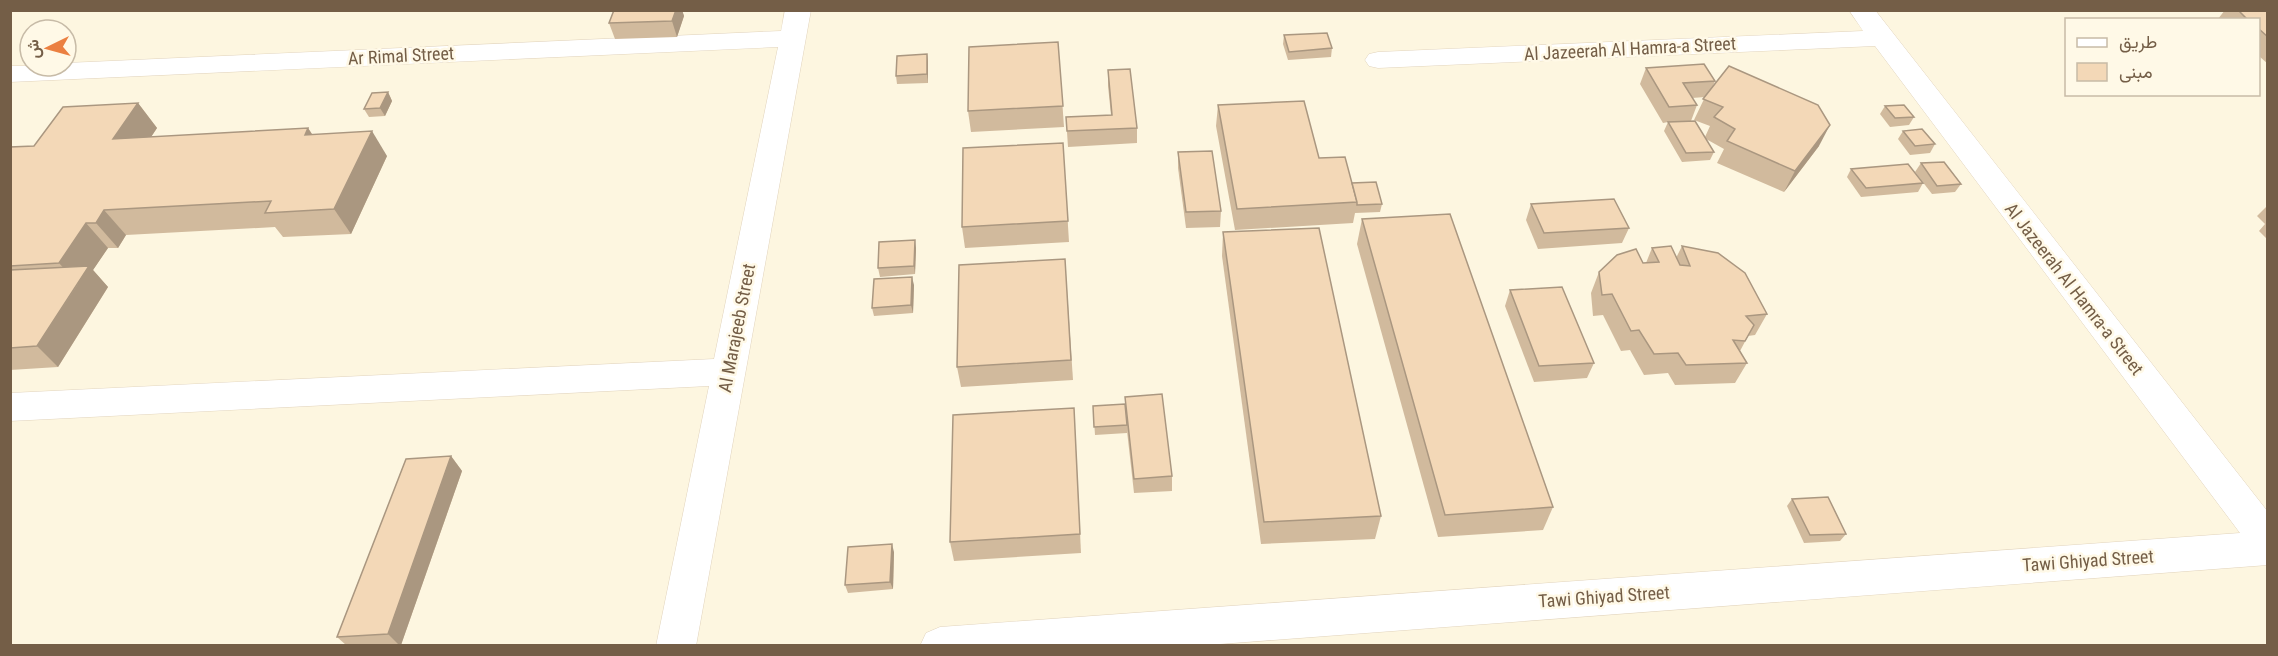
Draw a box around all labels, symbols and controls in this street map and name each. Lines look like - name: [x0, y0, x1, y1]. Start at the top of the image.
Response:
- north arrow: [18, 18, 78, 78]
- legend: [2065, 18, 2260, 96]
- text: طريق: [2119, 31, 2157, 53]
- street label: Al Jazeerah Al Hamra-a Street: [1523, 32, 1737, 65]
- text: ش: [23, 39, 44, 60]
- street label: Ar Rimal Street: [347, 42, 455, 69]
- text: مبنى: [2119, 61, 2153, 83]
- street label: Al Jazeerah Al Hamra-a Street: [2001, 199, 2148, 379]
- street label: Al Marajeeb Street: [714, 262, 759, 394]
- street label: Tawi Ghiyad Street: [2022, 545, 2154, 576]
- street label: Tawi Ghiyad Street: [1538, 581, 1670, 612]

